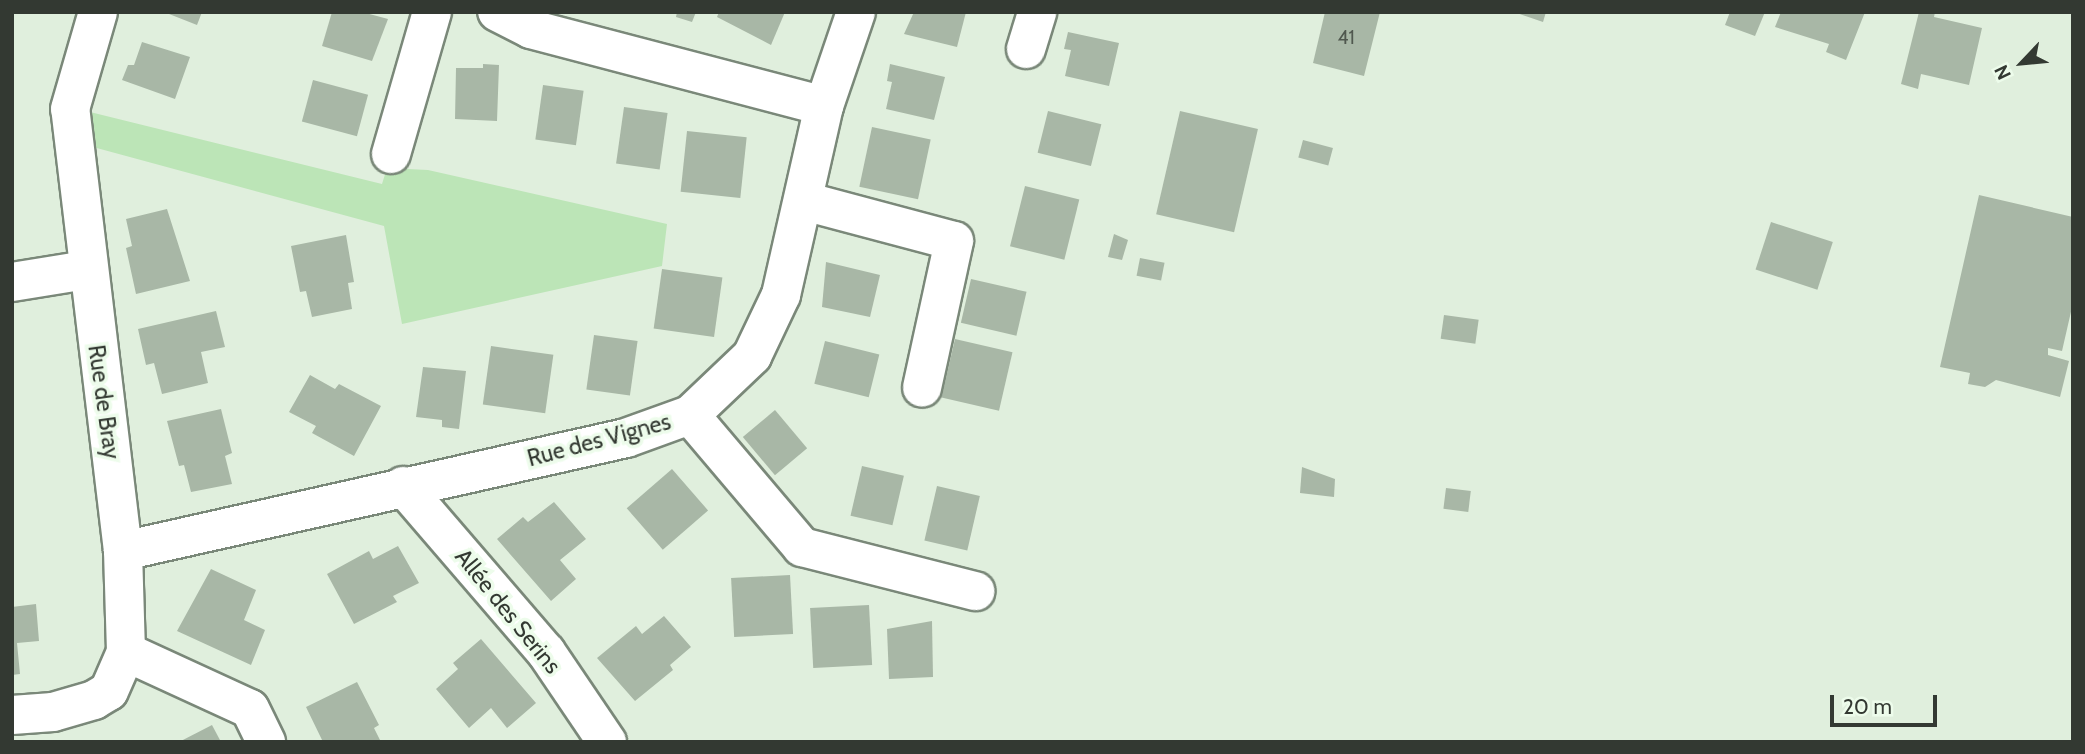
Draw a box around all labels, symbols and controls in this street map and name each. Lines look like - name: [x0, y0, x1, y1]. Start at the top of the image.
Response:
- house number: 41: [1337, 27, 1355, 49]
- north arrow: [1987, 28, 2057, 98]
- text: N: [1989, 61, 2016, 84]
- street label: Rue de Bray: [82, 343, 126, 461]
- street label: Rue des Vignes: [524, 408, 674, 472]
- street label: Allée des Serins: [449, 543, 567, 679]
- scale bar: [1833, 680, 1940, 724]
- text: 20 m: [1843, 694, 1892, 719]

